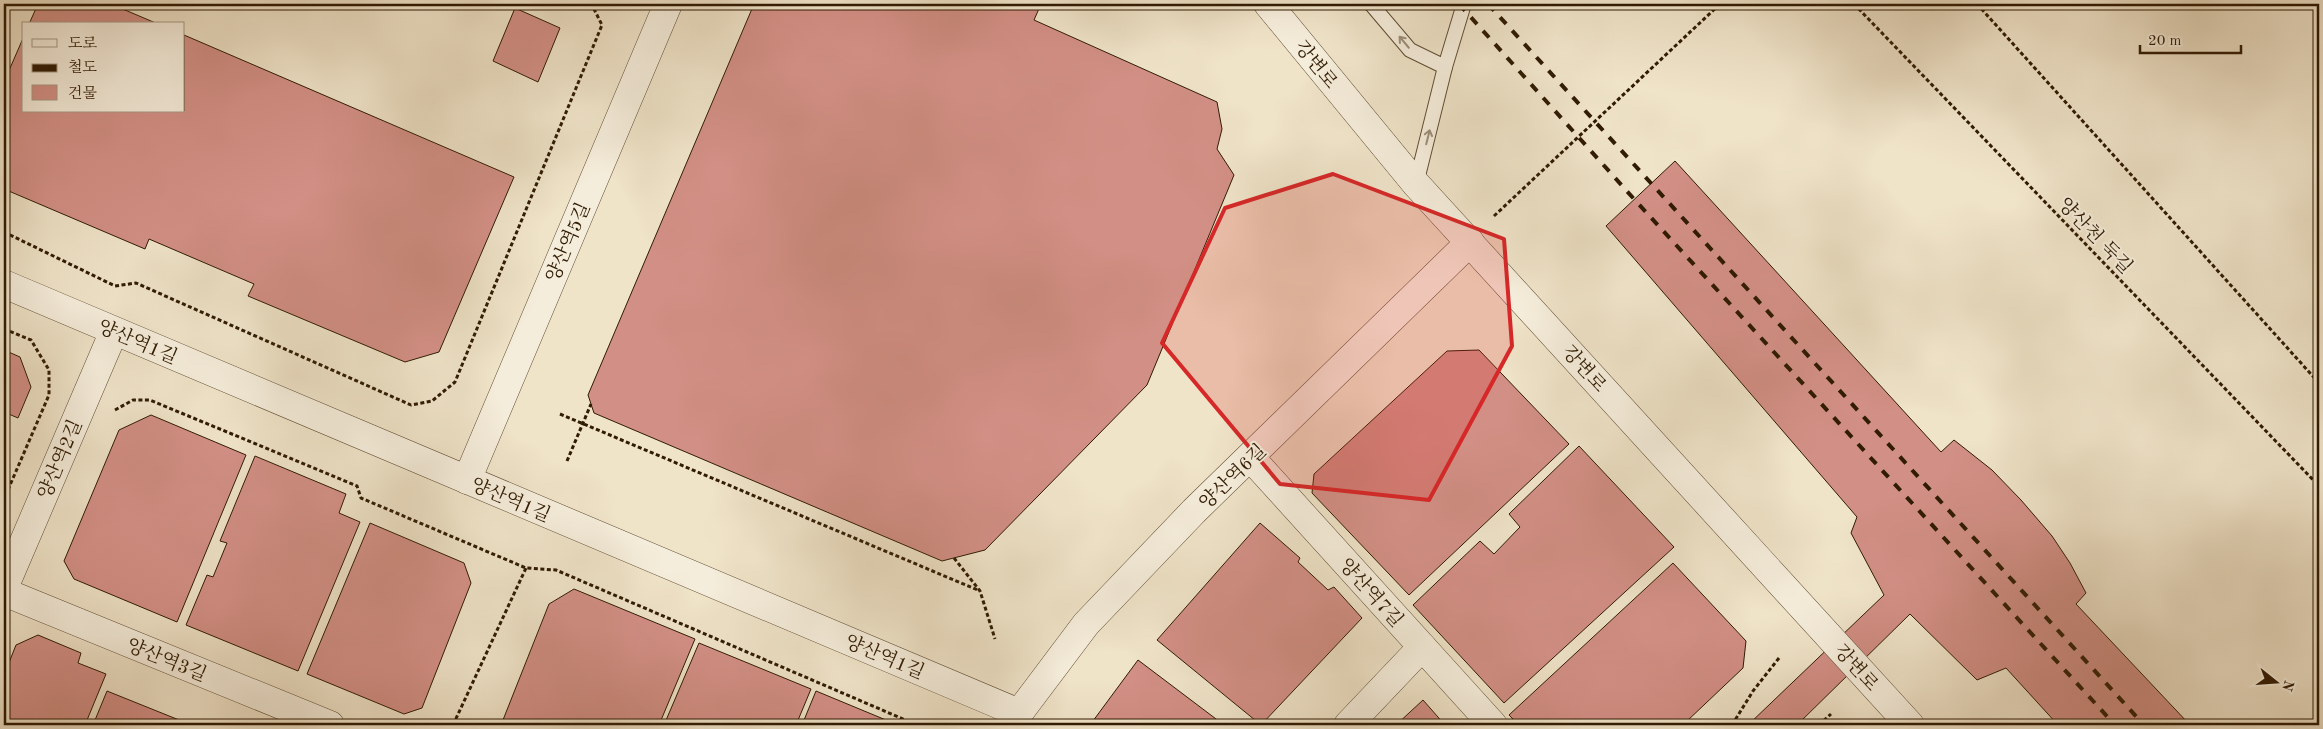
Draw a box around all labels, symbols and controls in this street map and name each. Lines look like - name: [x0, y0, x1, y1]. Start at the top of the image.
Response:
- legend: [22, 22, 185, 112]
- scale bar: [2140, 22, 2242, 54]
- text: 20 m: [2148, 34, 2182, 49]
- text: 도로: [68, 36, 97, 52]
- one-way arrow: [1398, 36, 1409, 49]
- street label: 강변로: [1290, 37, 1341, 93]
- text: 철도: [68, 59, 97, 76]
- text: 건물: [68, 85, 97, 102]
- one-way arrow: [1424, 129, 1433, 145]
- street label: 양산천 둑길: [2054, 194, 2136, 278]
- street label: 양산역5길: [542, 200, 595, 286]
- street label: 양산역1길: [94, 316, 180, 369]
- street label: 강변로: [1558, 342, 1610, 396]
- street label: 양산역2길: [34, 417, 87, 503]
- street label: 양산역6길: [1195, 440, 1271, 514]
- street label: 양산역1길: [467, 474, 553, 527]
- street label: 양산역7길: [1335, 555, 1407, 631]
- street label: 양산역1길: [841, 631, 927, 684]
- street label: 양산역3길: [123, 635, 210, 686]
- street label: 강변로: [1830, 641, 1882, 695]
- north arrow: [2250, 656, 2300, 706]
- text: N: [2279, 678, 2296, 693]

